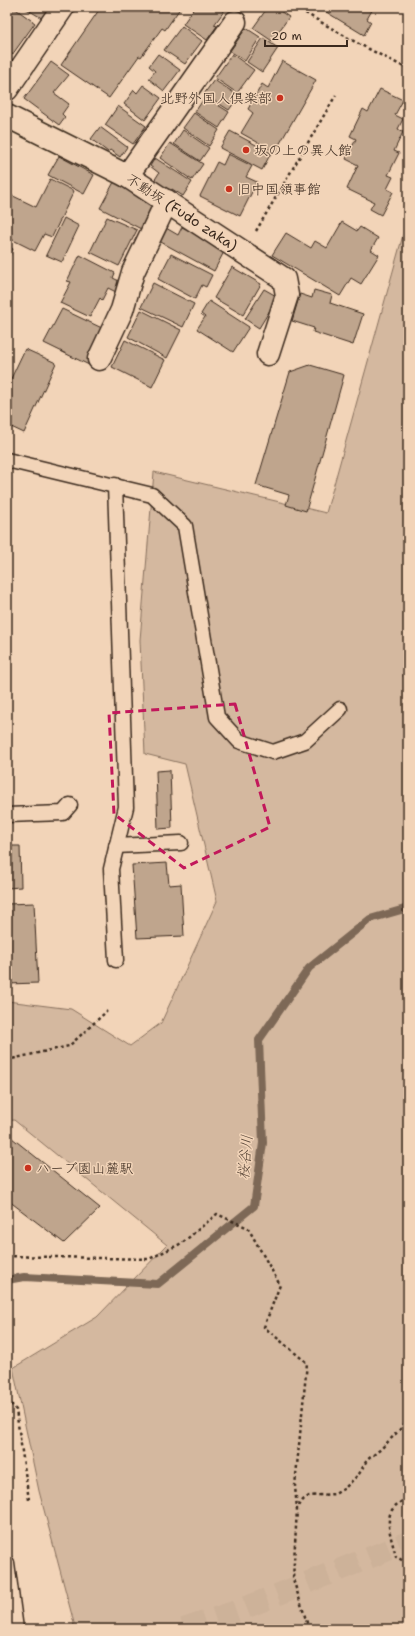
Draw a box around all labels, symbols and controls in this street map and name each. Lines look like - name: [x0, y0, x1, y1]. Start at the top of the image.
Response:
- scale bar: [265, 22, 347, 48]
- text: 20 m: [271, 28, 302, 44]
- place label: 北野外国人倶楽部: [160, 89, 272, 107]
- marker: 北野外国人倶楽部: [275, 93, 285, 103]
- place label: 坂の上の異人館: [254, 141, 352, 159]
- marker: 坂の上の異人館: [241, 145, 251, 155]
- street label: 不動坂 (Fudo zaka): [123, 169, 241, 255]
- place label: 旧中国領事館: [237, 180, 321, 198]
- marker: 旧中国領事館: [224, 184, 234, 194]
- water label: 桜谷川: [233, 1134, 257, 1180]
- place label: ハーブ園山麓駅: [36, 1159, 133, 1177]
- marker: ハーブ園山麓駅: [23, 1163, 33, 1173]

